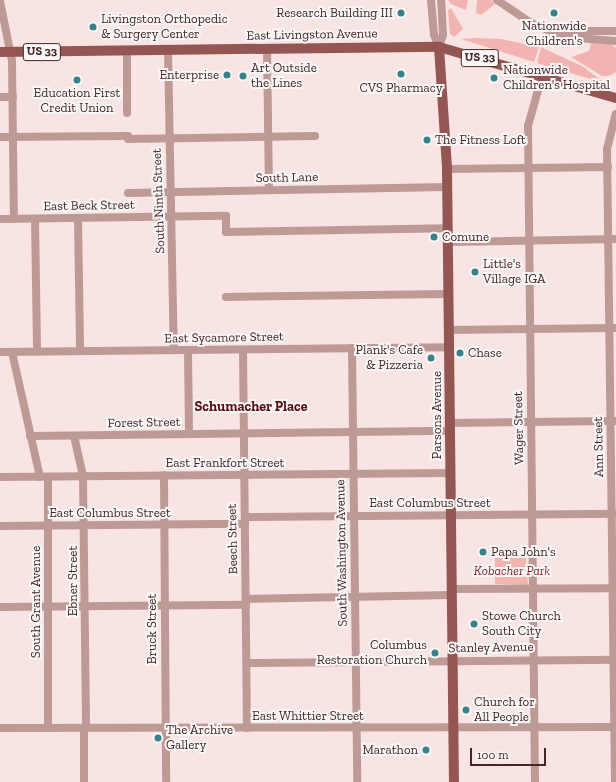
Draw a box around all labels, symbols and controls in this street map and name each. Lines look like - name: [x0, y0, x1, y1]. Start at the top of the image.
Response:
- place label: Research Building III: [276, 5, 393, 21]
- marker: Research Building III: [396, 8, 406, 18]
- marker: Nationwide Children's: [549, 8, 559, 18]
- place label: Livingston Orthopedic & Surgery Center: [101, 12, 228, 43]
- place label: Nationwide Children's: [522, 19, 586, 50]
- marker: Livingston Orthopedic & Surgery Center: [88, 22, 98, 32]
- street label: East Livingston Avenue: [246, 26, 378, 44]
- road number: US 33: [22, 42, 62, 62]
- road number: US 33: [460, 48, 500, 68]
- place label: Art Outside the Lines: [251, 61, 317, 92]
- place label: Nationwide Children's Hospital: [503, 63, 610, 94]
- place label: Enterprise: [159, 67, 219, 83]
- marker: CVS Pharmacy: [396, 69, 406, 79]
- marker: Enterprise: [222, 70, 232, 80]
- marker: Art Outside the Lines: [238, 71, 248, 81]
- marker: Nationwide Children's Hospital: [488, 72, 500, 84]
- marker: Education First Credit Union: [72, 75, 82, 85]
- place label: CVS Pharmacy: [359, 80, 443, 96]
- place label: Education First Credit Union: [34, 86, 120, 117]
- place label: The Fitness Loft: [435, 132, 526, 148]
- marker: The Fitness Loft: [422, 135, 432, 145]
- street label: South Ninth Street: [149, 148, 169, 254]
- street label: South Lane: [255, 170, 319, 186]
- street label: East Beck Street: [43, 197, 135, 215]
- place label: Comune: [442, 229, 489, 245]
- marker: Comune: [429, 232, 439, 242]
- place label: Little's Village IGA: [483, 257, 546, 288]
- marker: Little's Village IGA: [470, 267, 480, 277]
- street label: East Sycamore Street: [164, 329, 284, 347]
- place label: Plank's Cafe & Pizzeria: [356, 343, 423, 374]
- place label: Chase: [468, 345, 502, 361]
- marker: Chase: [455, 348, 465, 358]
- marker: Plank's Cafe & Pizzeria: [426, 353, 436, 363]
- street label: Parsons Avenue: [429, 371, 445, 459]
- street label: Wager Street: [511, 391, 527, 465]
- district label: Schumacher Place: [194, 399, 308, 415]
- street label: Forest Street: [107, 415, 181, 431]
- street label: Ann Street: [591, 417, 607, 477]
- street label: East Frankfort Street: [166, 455, 284, 471]
- street label: South Washington Avenue: [333, 479, 351, 627]
- street label: East Columbus Street: [369, 495, 491, 511]
- street label: Beech Street: [225, 504, 241, 574]
- street label: East Columbus Street: [49, 505, 171, 521]
- place label: Papa John's: [491, 544, 556, 560]
- street label: South Grant Avenue: [28, 545, 44, 659]
- street label: Ebner Street: [65, 546, 81, 616]
- marker: Papa John's: [478, 547, 488, 557]
- park label: Kobacher Park: [474, 563, 550, 579]
- street label: Bruck Street: [144, 594, 160, 664]
- place label: Stowe Church South City: [482, 609, 561, 640]
- marker: Stowe Church South City: [469, 619, 479, 629]
- place label: Columbus Restoration Church: [317, 638, 427, 669]
- street label: Stanley Avenue: [448, 639, 534, 657]
- marker: Columbus Restoration Church: [430, 648, 440, 658]
- place label: Church for All People: [474, 695, 535, 726]
- marker: Church for All People: [461, 705, 471, 715]
- street label: East Whittier Street: [252, 708, 364, 724]
- place label: The Archive Gallery: [166, 723, 234, 754]
- marker: The Archive Gallery: [153, 733, 163, 743]
- scale bar: [472, 740, 548, 766]
- place label: Marathon: [362, 742, 418, 758]
- marker: Marathon: [421, 745, 431, 755]
- text: 100 m: [477, 748, 509, 762]

